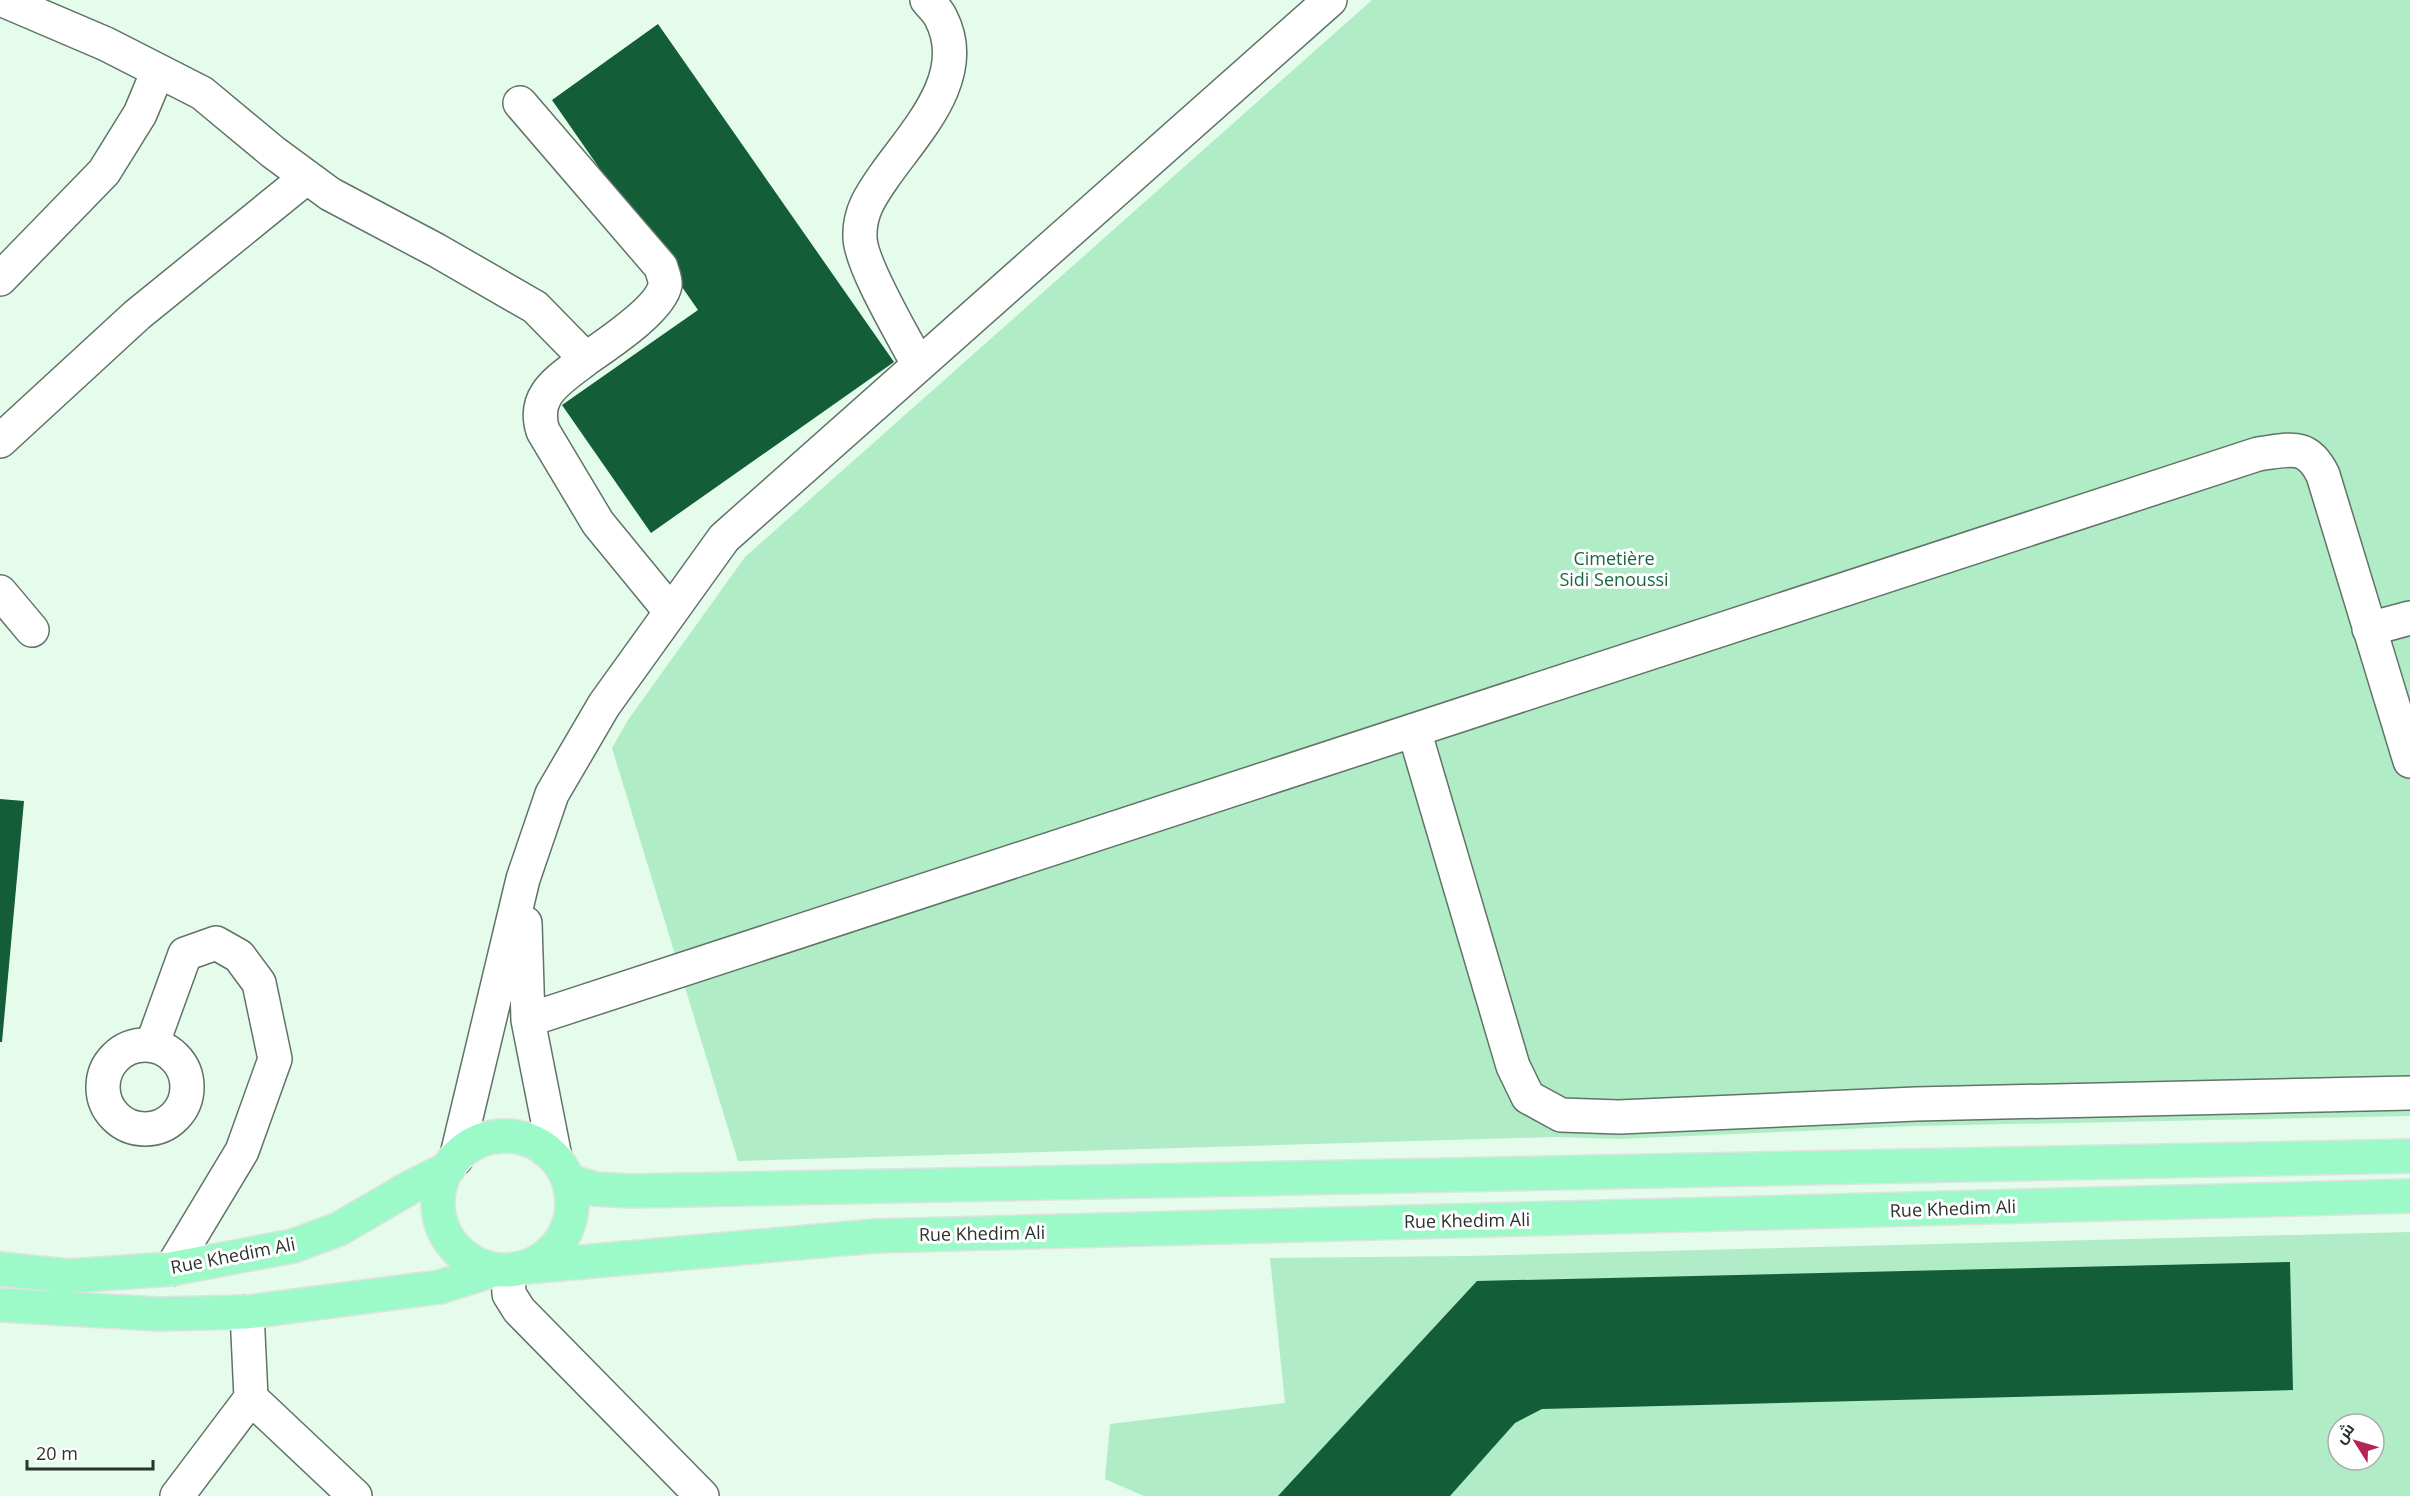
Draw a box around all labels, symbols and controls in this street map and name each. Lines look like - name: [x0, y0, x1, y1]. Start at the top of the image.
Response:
- park label: Cimetière Sidi Senoussi: [1559, 546, 1669, 591]
- street label: Rue Khedim Ali: [1889, 1194, 2017, 1222]
- street label: Rue Khedim Ali: [1404, 1207, 1530, 1233]
- street label: Rue Khedim Ali: [919, 1220, 1045, 1246]
- street label: Rue Khedim Ali: [168, 1231, 297, 1279]
- north arrow: [2326, 1412, 2386, 1472]
- text: ش: [2329, 1418, 2359, 1448]
- scale bar: [27, 1433, 153, 1471]
- text: 20 m: [36, 1441, 78, 1465]

